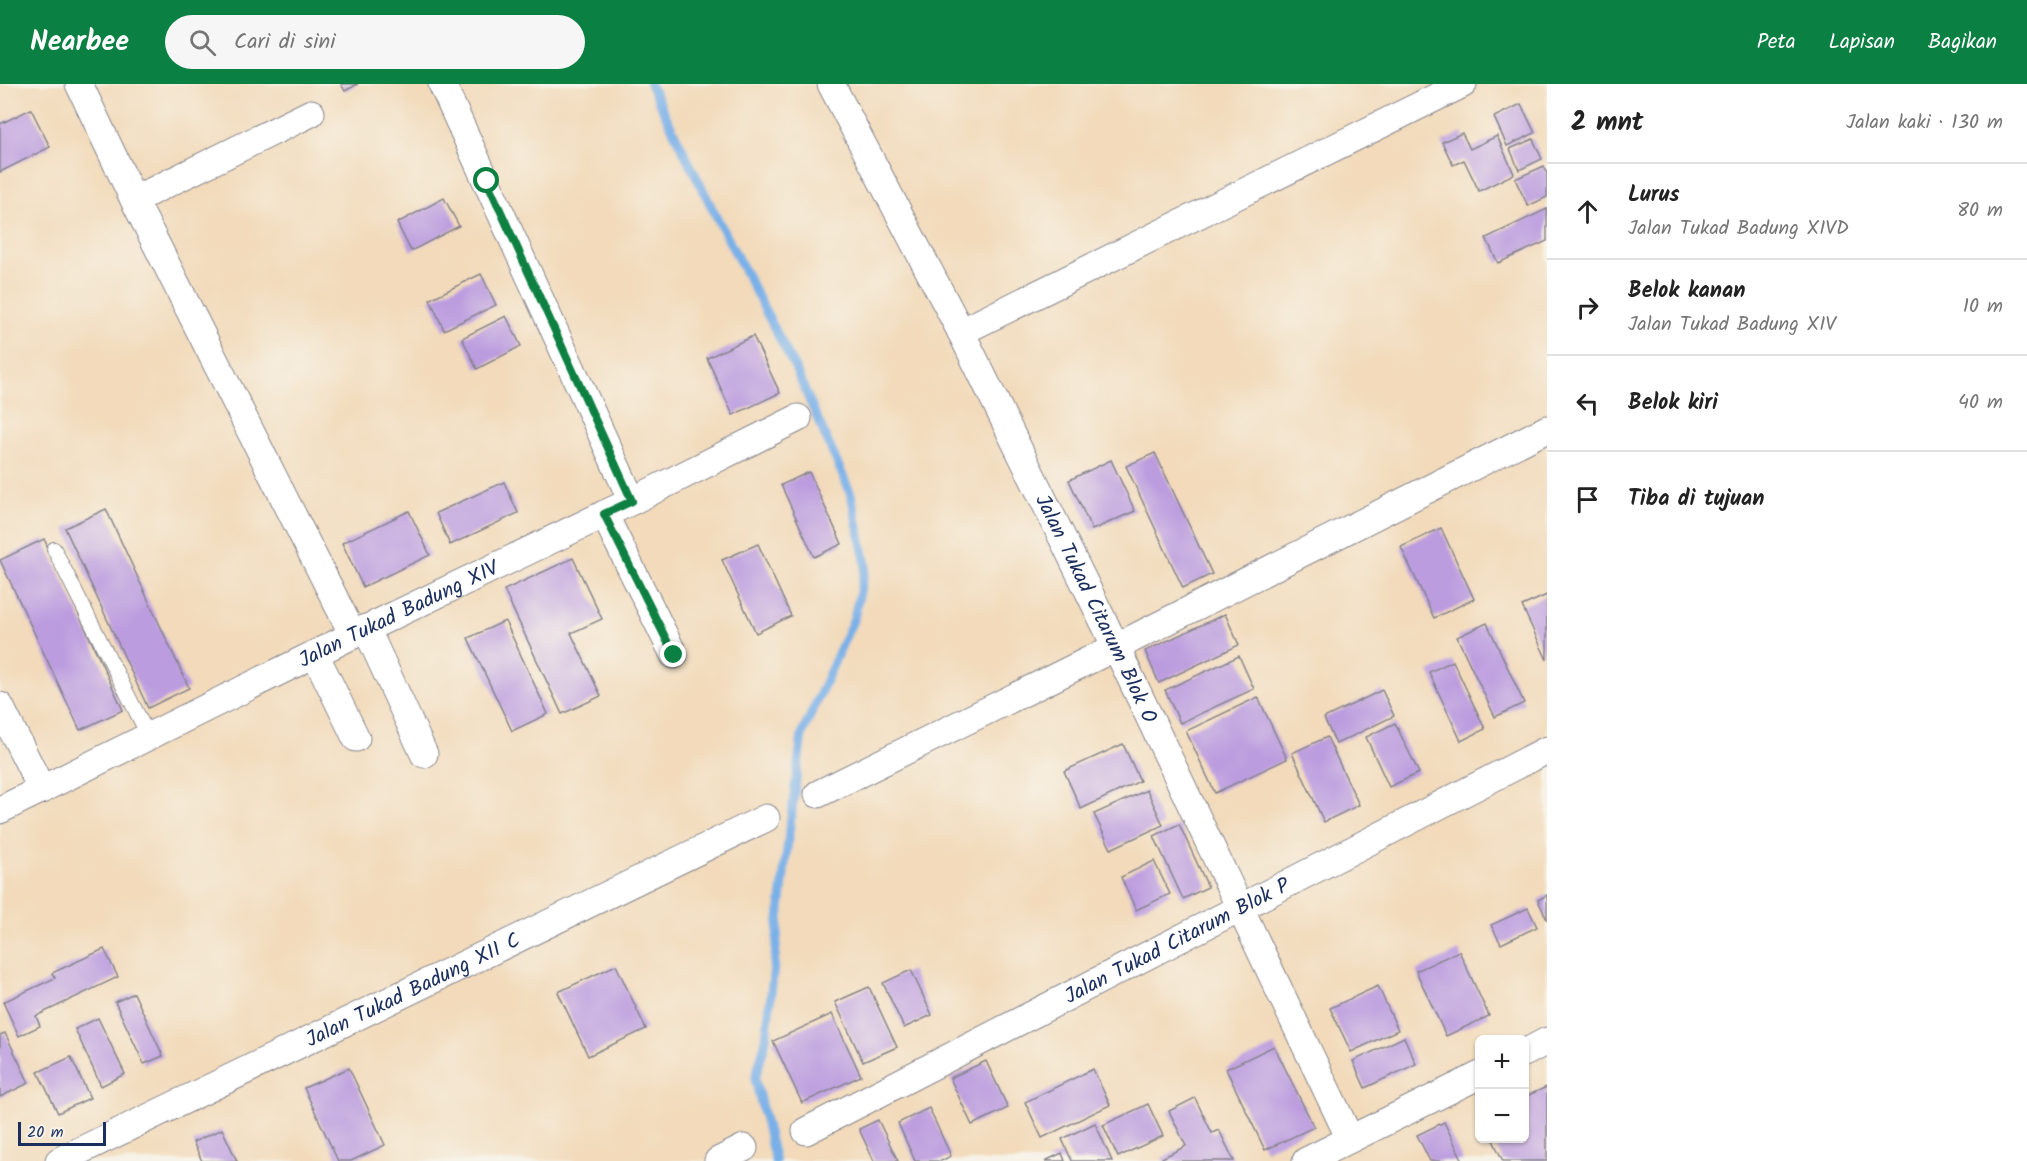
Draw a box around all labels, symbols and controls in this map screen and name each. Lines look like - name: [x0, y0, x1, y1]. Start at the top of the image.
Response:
- search box: [165, 15, 585, 69]
- text: Nearbee: [30, 20, 129, 65]
- text: Cari di sini: [234, 25, 335, 60]
- icon: search: [186, 26, 219, 59]
- text: Peta: [1757, 26, 1796, 59]
- text: Lapisan: [1829, 26, 1895, 59]
- text: Bagikan: [1928, 26, 1997, 59]
- text: 2 mnt: [1571, 102, 1644, 144]
- text: Jalan kaki · 130 m: [1846, 107, 2003, 139]
- route start: [473, 167, 499, 193]
- text: Lurus: [1628, 178, 1680, 213]
- icon: ahead: [1571, 195, 1604, 228]
- text: 80 m: [1957, 195, 2003, 227]
- text: Jalan Tukad Badung XIVD: [1628, 213, 1849, 245]
- text: Belok kanan: [1628, 274, 1745, 309]
- icon: right: [1571, 291, 1604, 324]
- text: 10 m: [1963, 291, 2003, 323]
- text: Jalan Tukad Badung XIV: [1628, 309, 1836, 341]
- text: Belok kiri: [1628, 386, 1718, 421]
- icon: left: [1571, 387, 1604, 420]
- text: 40 m: [1958, 387, 2003, 419]
- text: Tiba di tujuan: [1628, 482, 1764, 517]
- icon: arrive: [1571, 483, 1604, 516]
- street label: Jalan Tukad Citarum Blok O: [1025, 489, 1165, 729]
- street label: Jalan Tukad Badung XIV: [293, 552, 506, 677]
- route end: [660, 641, 686, 667]
- street label: Jalan Tukad Citarum Blok P: [1059, 870, 1297, 1013]
- street label: Jalan Tukad Badung XII C: [300, 925, 526, 1057]
- map controls: [1475, 1035, 1529, 1143]
- button: +: [1475, 1035, 1529, 1089]
- button: −: [1475, 1089, 1529, 1143]
- scale bar: [18, 1119, 106, 1146]
- text: 20 m: [27, 1120, 63, 1145]

